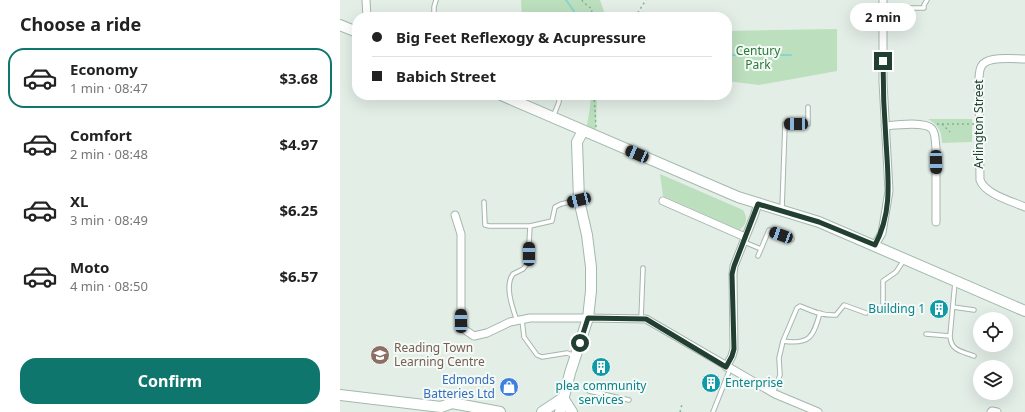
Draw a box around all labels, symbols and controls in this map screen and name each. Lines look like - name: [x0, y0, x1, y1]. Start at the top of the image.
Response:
- callout: 2 min: [850, 3, 916, 31]
- text: 2 min: [865, 8, 901, 26]
- text: Choose a ride: [20, 12, 141, 36]
- text: Big Feet Reflexogy & Acupressure: [396, 27, 646, 47]
- park label: Century Park: [736, 42, 781, 73]
- route end: [874, 52, 892, 70]
- text: Economy: [70, 59, 138, 79]
- icon: car: [22, 60, 58, 96]
- text: Babich Street: [396, 66, 496, 86]
- text: $3.68: [279, 68, 318, 88]
- text: 1 min · 08:47: [70, 79, 148, 97]
- street label: Arlington Street: [970, 79, 987, 169]
- car: [784, 118, 808, 130]
- text: Comfort: [70, 125, 132, 145]
- icon: car: [22, 126, 58, 162]
- text: $4.97: [279, 134, 318, 154]
- car: [624, 144, 650, 164]
- text: 2 min · 08:48: [70, 145, 148, 163]
- car: [930, 150, 942, 174]
- text: XL: [70, 191, 88, 211]
- car: [566, 191, 592, 209]
- icon: car: [22, 192, 58, 228]
- text: $6.25: [279, 200, 318, 220]
- text: 3 min · 08:49: [70, 211, 148, 229]
- car: [768, 225, 794, 245]
- car: [523, 242, 535, 266]
- text: Moto: [70, 257, 109, 277]
- icon: car: [22, 258, 58, 294]
- text: $6.57: [279, 266, 318, 286]
- text: 4 min · 08:50: [70, 277, 148, 295]
- building icon: Building 1: [928, 298, 950, 320]
- place label: Building 1: [868, 300, 925, 317]
- car: [455, 309, 467, 333]
- map controls: [973, 312, 1013, 400]
- button: locate: [973, 312, 1013, 352]
- route start: [571, 334, 589, 352]
- place label: Reading Town Learning Centre: [394, 339, 485, 370]
- school or university icon: Reading Town Learning Centre: [369, 344, 391, 366]
- building icon: plea community services: [590, 356, 612, 378]
- button: Confirm: [20, 358, 320, 404]
- button: layers: [973, 360, 1013, 400]
- place label: Edmonds Batteries Ltd: [423, 371, 495, 402]
- building icon: Enterprise: [700, 372, 722, 394]
- place label: Enterprise: [725, 374, 783, 391]
- shop icon: Edmonds Batteries Ltd: [498, 376, 520, 398]
- place label: plea community services: [556, 377, 647, 408]

